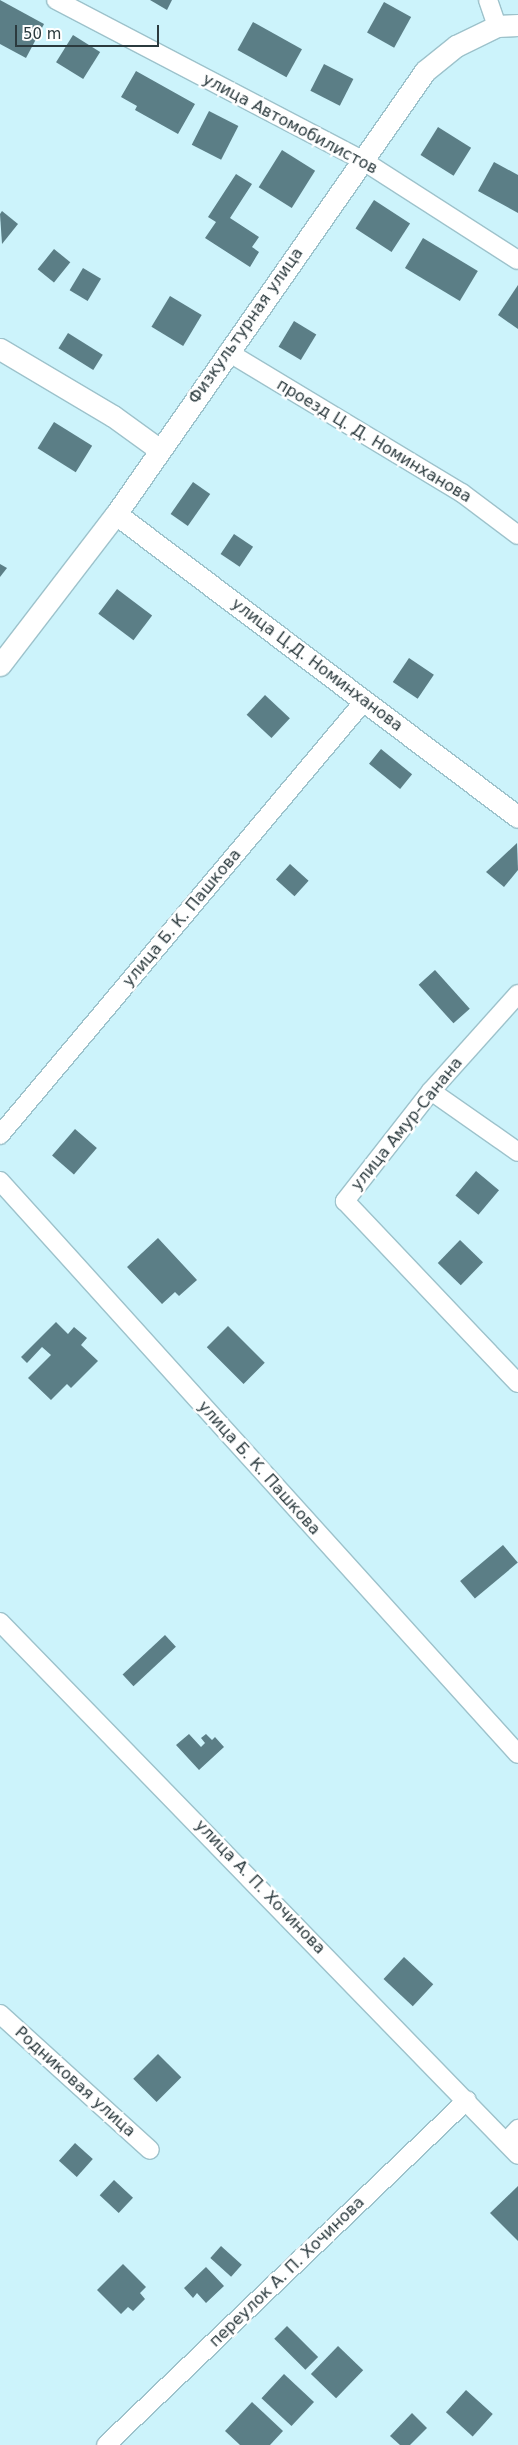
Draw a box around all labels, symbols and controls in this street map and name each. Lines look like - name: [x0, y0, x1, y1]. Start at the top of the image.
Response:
- scale bar: [18, 15, 161, 47]
- text: 50 m: [23, 25, 61, 43]
- street label: улица Автомобилистов: [199, 70, 381, 178]
- street label: Физкультурная улица: [185, 244, 307, 408]
- street label: проезд Ц. Д. Номинханова: [273, 375, 475, 507]
- street label: улица Ц.Д. Номинханова: [228, 594, 406, 736]
- street label: улица Б. К. Пашкова: [119, 845, 245, 991]
- street label: улица Амур-Санана: [347, 1054, 467, 1194]
- street label: улица Б. К. Пашкова: [194, 1397, 324, 1539]
- street label: улица А. П. Хочинова: [191, 1816, 329, 1958]
- street label: Родниковая улица: [11, 2023, 139, 2141]
- street label: переулок А. П. Хочинова: [206, 2193, 368, 2351]

